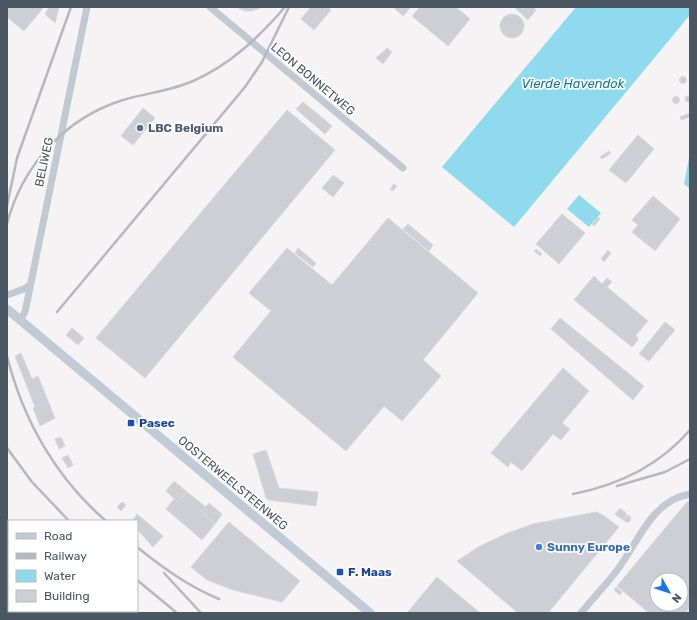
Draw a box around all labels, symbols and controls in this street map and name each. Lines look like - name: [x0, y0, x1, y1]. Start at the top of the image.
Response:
- street label: LEON BONNETWEG: [268, 40, 358, 118]
- water label: Vierde Havendok: [522, 76, 625, 91]
- place label: LBC Belgium: [148, 121, 223, 135]
- marker: LBC Belgium: [135, 123, 145, 133]
- street label: BELIWEG: [32, 136, 56, 188]
- place label: Pasec: [139, 416, 175, 430]
- marker: Pasec: [126, 418, 136, 428]
- street label: OOSTERWEELSTEENWEG: [175, 433, 291, 533]
- legend: [8, 520, 138, 612]
- text: Road: [44, 529, 72, 543]
- place label: Sunny Europe: [547, 540, 630, 554]
- marker: Sunny Europe: [534, 542, 544, 552]
- text: Railway: [44, 549, 87, 563]
- place label: F. Maas: [348, 565, 392, 579]
- marker: F. Maas: [335, 567, 345, 577]
- text: Water: [44, 569, 76, 583]
- north arrow: [649, 572, 689, 612]
- text: Building: [44, 589, 90, 603]
- text: N: [669, 591, 684, 605]

